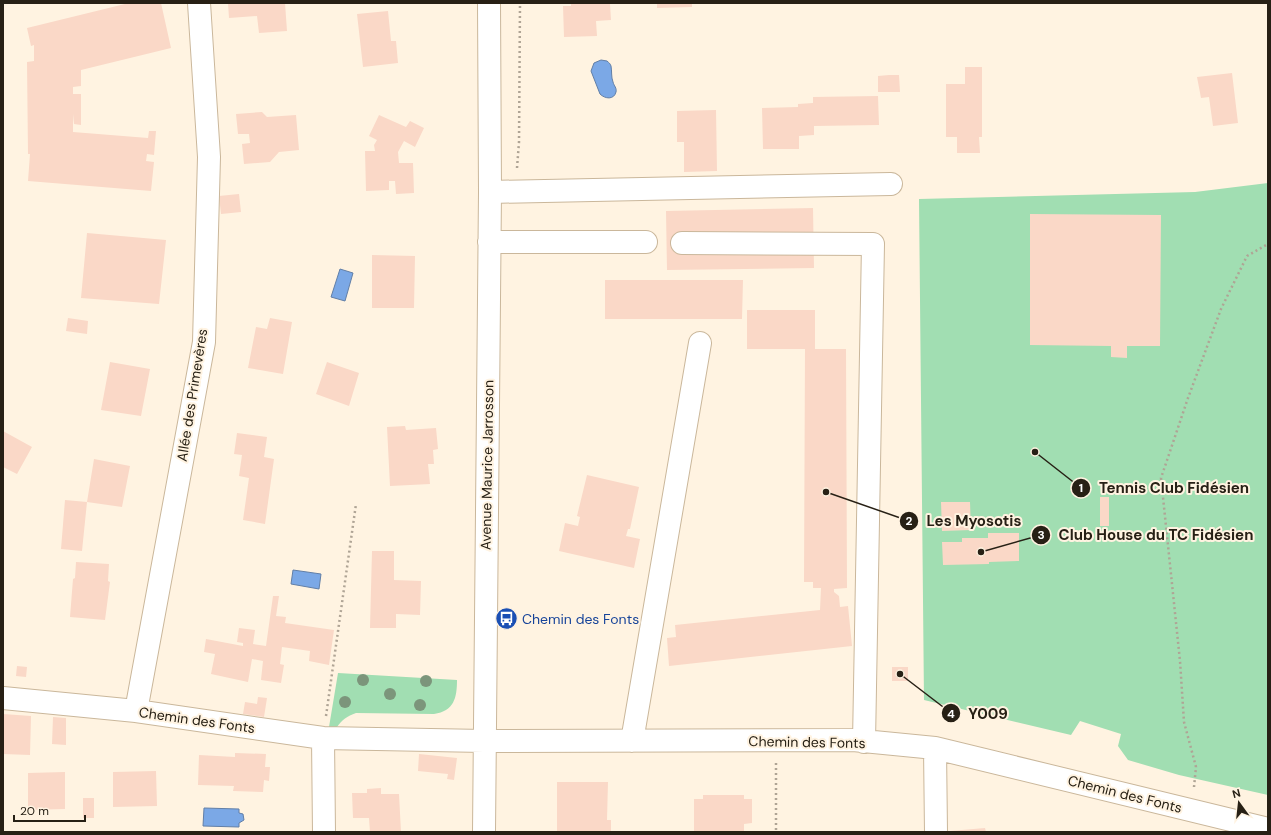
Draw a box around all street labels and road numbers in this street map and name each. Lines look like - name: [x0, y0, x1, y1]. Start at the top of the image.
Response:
- street label: Allée des Primevères: [173, 327, 211, 463]
- street label: Avenue Maurice Jarrosson: [477, 380, 497, 550]
- street label: Chemin des Fonts: [138, 703, 256, 737]
- street label: Chemin des Fonts: [748, 732, 866, 752]
- street label: Chemin des Fonts: [1066, 771, 1184, 817]

